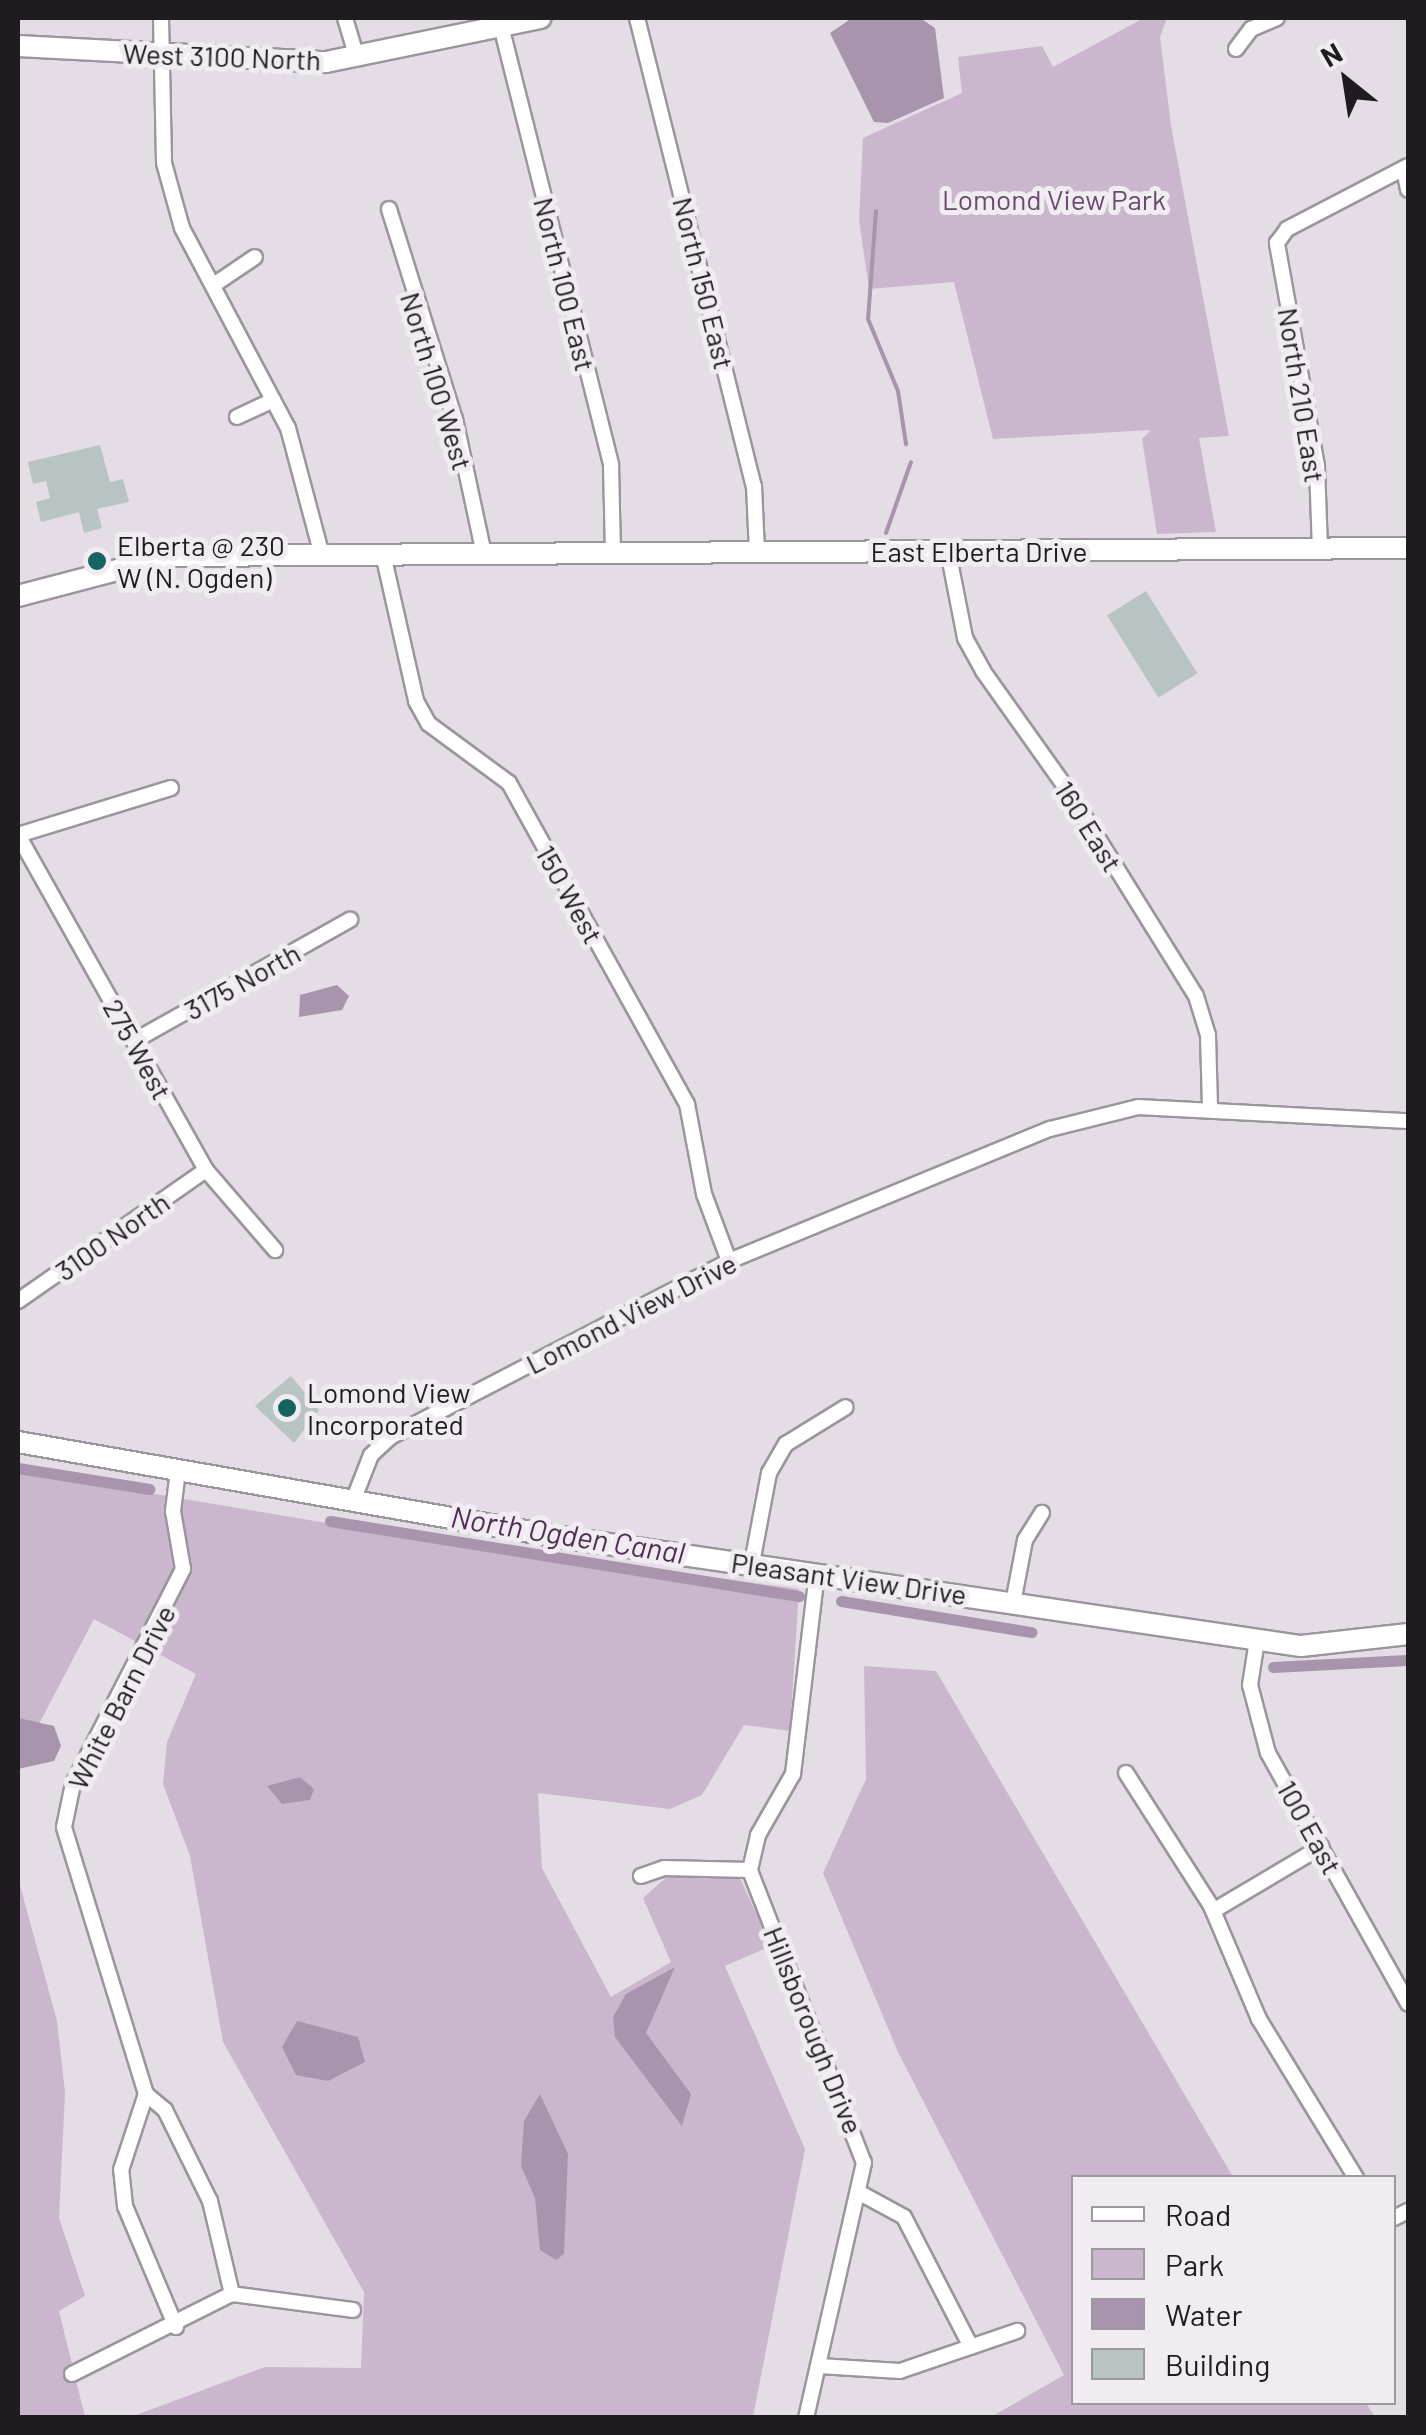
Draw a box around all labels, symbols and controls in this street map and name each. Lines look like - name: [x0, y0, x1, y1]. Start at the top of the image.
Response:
- north arrow: [1296, 30, 1396, 130]
- text: N: [1314, 35, 1348, 73]
- street label: West 3100 North: [122, 36, 322, 76]
- park label: Lomond View Park: [942, 182, 1166, 216]
- street label: North 150 East: [666, 193, 742, 373]
- street label: North 100 East: [527, 194, 603, 374]
- street label: North 100 West: [394, 288, 480, 474]
- street label: North 210 East: [1272, 305, 1332, 485]
- place label: Elberta @ 230 W (N. Ogden): [117, 528, 285, 594]
- street label: East Elberta Drive: [871, 534, 1087, 568]
- marker: Elberta @ 230 W (N. Ogden): [86, 550, 108, 572]
- street label: 160 East: [1048, 774, 1130, 878]
- street label: 150 West: [529, 839, 611, 949]
- street label: 3175 North: [178, 935, 306, 1027]
- street label: 275 West: [97, 993, 179, 1105]
- street label: 3100 North: [49, 1185, 175, 1287]
- street label: Lomond View Drive: [520, 1245, 742, 1381]
- place label: Lomond View Incorporated: [307, 1375, 471, 1441]
- marker: Lomond View Incorporated: [276, 1397, 298, 1419]
- water label: North Ogden Canal: [448, 1498, 688, 1570]
- street label: Pleasant View Drive: [729, 1545, 969, 1611]
- street label: White Barn Drive: [60, 1599, 182, 1795]
- street label: 100 East: [1271, 1774, 1349, 1880]
- street label: Hillsborough Drive: [757, 1921, 871, 2139]
- legend: [1071, 2175, 1396, 2405]
- text: Road: [1165, 2196, 1231, 2232]
- text: Park: [1165, 2246, 1224, 2282]
- text: Water: [1165, 2296, 1243, 2332]
- text: Building: [1165, 2346, 1270, 2382]

